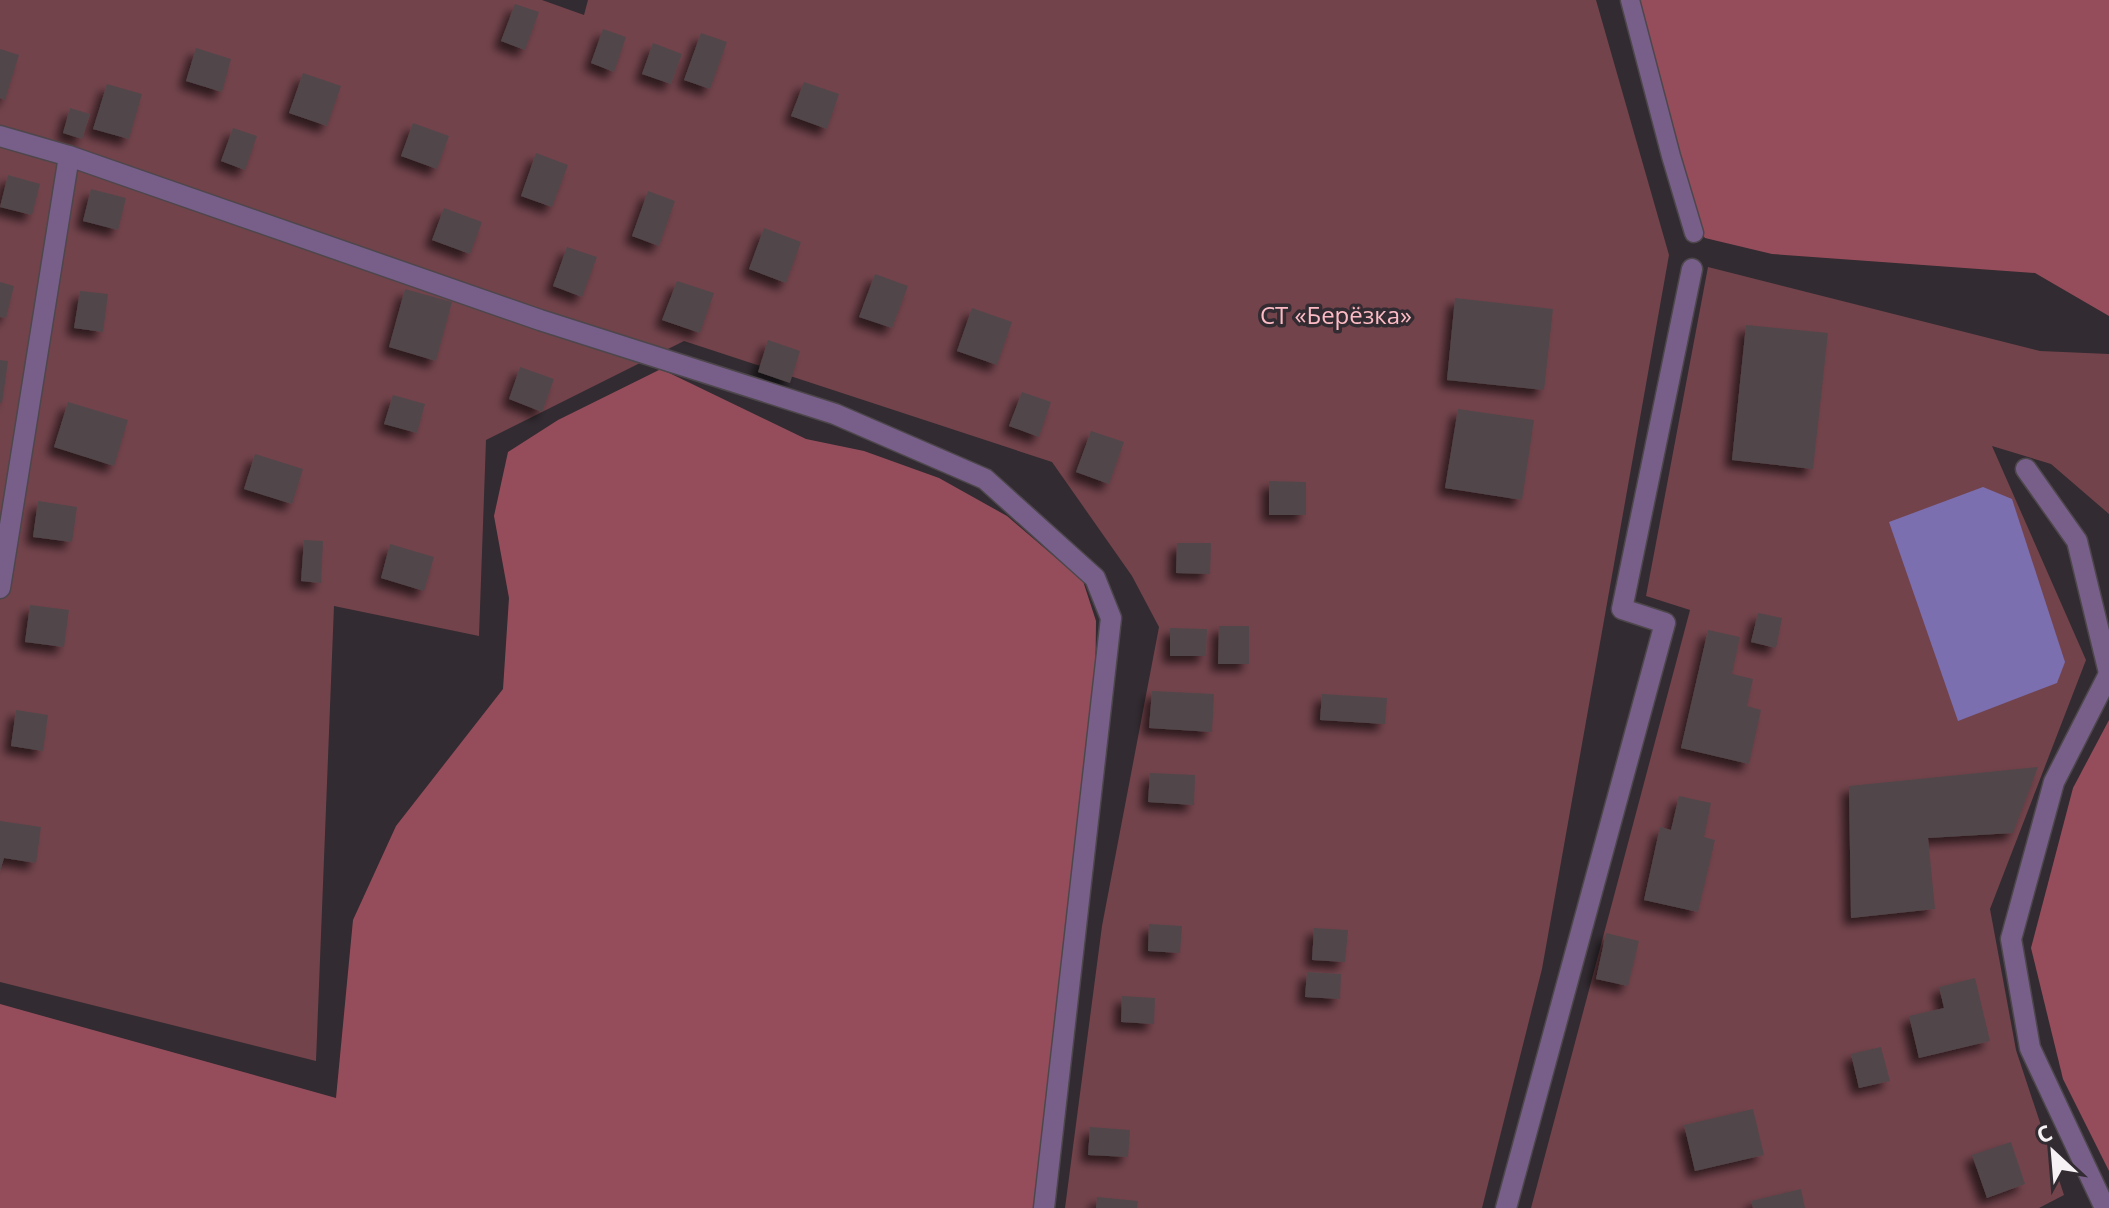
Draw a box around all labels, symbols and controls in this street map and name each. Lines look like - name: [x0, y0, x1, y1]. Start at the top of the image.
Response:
- park label: СТ «Берёзка»: [1260, 298, 1412, 331]
- north arrow: [2013, 1112, 2093, 1192]
- text: С: [2031, 1117, 2057, 1150]

